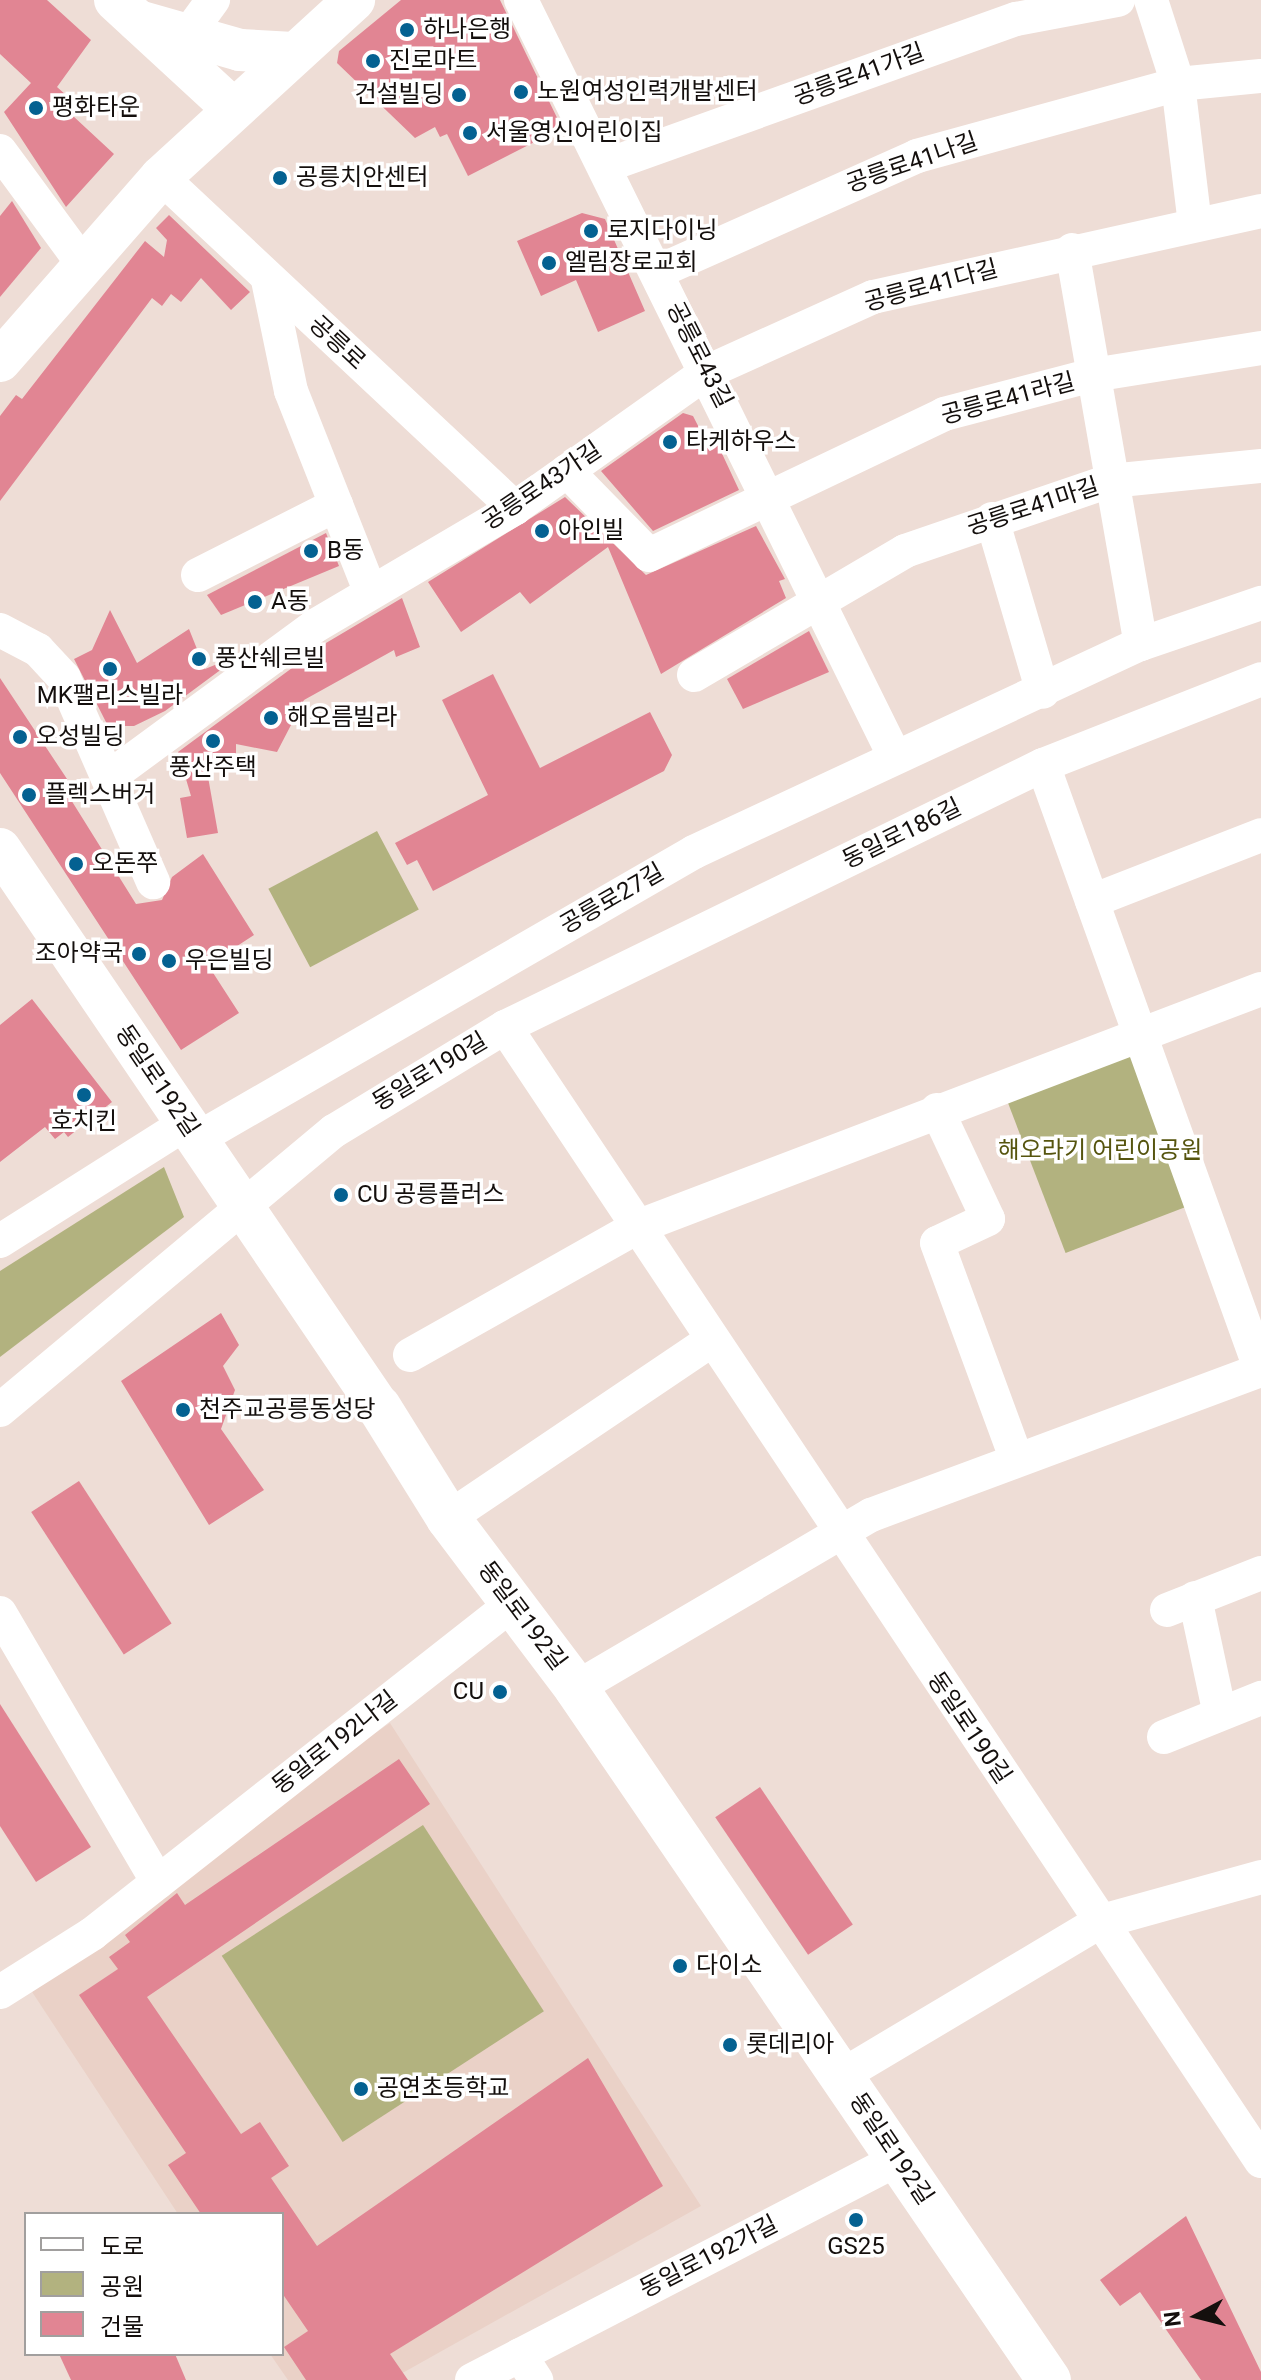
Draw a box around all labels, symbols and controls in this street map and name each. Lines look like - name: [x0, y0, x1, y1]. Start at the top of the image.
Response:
- place label: 하나은행: [423, 16, 511, 44]
- marker: 하나은행: [398, 21, 416, 39]
- street label: 공릉로41가길: [790, 38, 928, 112]
- place label: 진로마트: [389, 47, 477, 75]
- marker: 진로마트: [364, 52, 382, 70]
- place label: 노원여성인력개발센터: [537, 78, 758, 106]
- place label: 건설빌딩: [355, 81, 443, 109]
- marker: 노원여성인력개발센터: [512, 83, 530, 101]
- marker: 건설빌딩: [450, 86, 468, 104]
- place label: 평화타운: [52, 94, 140, 122]
- marker: 평화타운: [27, 99, 45, 117]
- place label: 서울영신어린이집: [486, 119, 663, 147]
- marker: 서울영신어린이집: [461, 124, 479, 142]
- street label: 공릉로41나길: [842, 127, 982, 199]
- place label: 공릉치안센터: [296, 164, 428, 192]
- marker: 공릉치안센터: [271, 169, 289, 187]
- place label: 로지다이닝: [607, 217, 717, 245]
- marker: 로지다이닝: [582, 222, 600, 240]
- place label: 엘림장로교회: [565, 249, 697, 277]
- marker: 엘림장로교회: [540, 254, 558, 272]
- street label: 공릉로41다길: [861, 254, 1001, 318]
- street label: 공릉로43길: [660, 297, 738, 413]
- street label: 공릉로: [303, 310, 371, 376]
- street label: 공릉로41라길: [938, 367, 1078, 431]
- place label: 타케하우스: [686, 428, 796, 456]
- marker: 타케하우스: [661, 433, 679, 451]
- street label: 공릉로43가길: [477, 436, 607, 536]
- street label: 공릉로41마길: [963, 472, 1103, 542]
- place label: 아인빌: [558, 517, 624, 545]
- marker: 아인빌: [533, 522, 551, 540]
- place label: B동: [327, 537, 364, 565]
- marker: B동: [302, 542, 320, 560]
- place label: A동: [271, 588, 309, 616]
- marker: A동: [246, 593, 264, 611]
- place label: 풍산쉐르빌: [215, 645, 325, 673]
- marker: 풍산쉐르빌: [190, 650, 208, 668]
- marker: MK팰리스빌라: [101, 660, 119, 678]
- place label: MK팰리스빌라: [37, 682, 183, 710]
- place label: 해오름빌라: [287, 704, 397, 732]
- marker: 해오름빌라: [262, 709, 280, 727]
- place label: 오성빌딩: [36, 723, 124, 751]
- marker: 오성빌딩: [11, 728, 29, 746]
- marker: 풍산주택: [204, 732, 222, 750]
- place label: 풍산주택: [169, 754, 257, 782]
- place label: 플렉스버거: [45, 781, 155, 809]
- marker: 플렉스버거: [20, 786, 38, 804]
- street label: 동일로186길: [838, 793, 966, 875]
- place label: 오돈쭈: [92, 850, 158, 878]
- marker: 오돈쭈: [67, 855, 85, 873]
- street label: 공릉로27길: [555, 858, 669, 940]
- place label: 조아약국: [35, 940, 123, 968]
- marker: 조아약국: [130, 945, 148, 963]
- place label: 우은빌딩: [185, 947, 273, 975]
- marker: 우은빌딩: [160, 952, 178, 970]
- street label: 동일로192길: [109, 1020, 205, 1142]
- street label: 동일로190길: [367, 1026, 493, 1118]
- marker: 호치킨: [75, 1086, 93, 1104]
- place label: 호치킨: [51, 1108, 117, 1136]
- park label: 해오라기 어린이공원: [998, 1137, 1202, 1165]
- place label: CU 공릉플러스: [357, 1181, 505, 1209]
- marker: CU 공릉플러스: [332, 1186, 350, 1204]
- place label: 천주교공릉동성당: [199, 1396, 376, 1424]
- marker: 천주교공릉동성당: [174, 1401, 192, 1419]
- street label: 동일로192길: [472, 1556, 572, 1676]
- street label: 동일로190길: [921, 1667, 1017, 1789]
- place label: CU: [453, 1678, 484, 1706]
- marker: CU: [491, 1683, 509, 1701]
- street label: 동일로192나길: [267, 1685, 403, 1801]
- place label: 다이소: [696, 1952, 762, 1980]
- marker: 다이소: [671, 1957, 689, 1975]
- place label: 롯데리아: [746, 2031, 834, 2059]
- marker: 롯데리아: [721, 2036, 739, 2054]
- place label: 공연초등학교: [377, 2075, 509, 2103]
- marker: 공연초등학교: [352, 2080, 370, 2098]
- street label: 동일로192길: [843, 2088, 939, 2210]
- street label: 동일로192가길: [635, 2210, 783, 2304]
- marker: GS25: [847, 2211, 865, 2229]
- legend: [24, 2212, 284, 2356]
- text: 도로: [100, 2233, 144, 2261]
- place label: GS25: [827, 2233, 885, 2261]
- text: 공원: [100, 2273, 144, 2301]
- north arrow: [1157, 2276, 1237, 2356]
- text: N: [1159, 2310, 1186, 2328]
- text: 건물: [100, 2313, 144, 2341]

